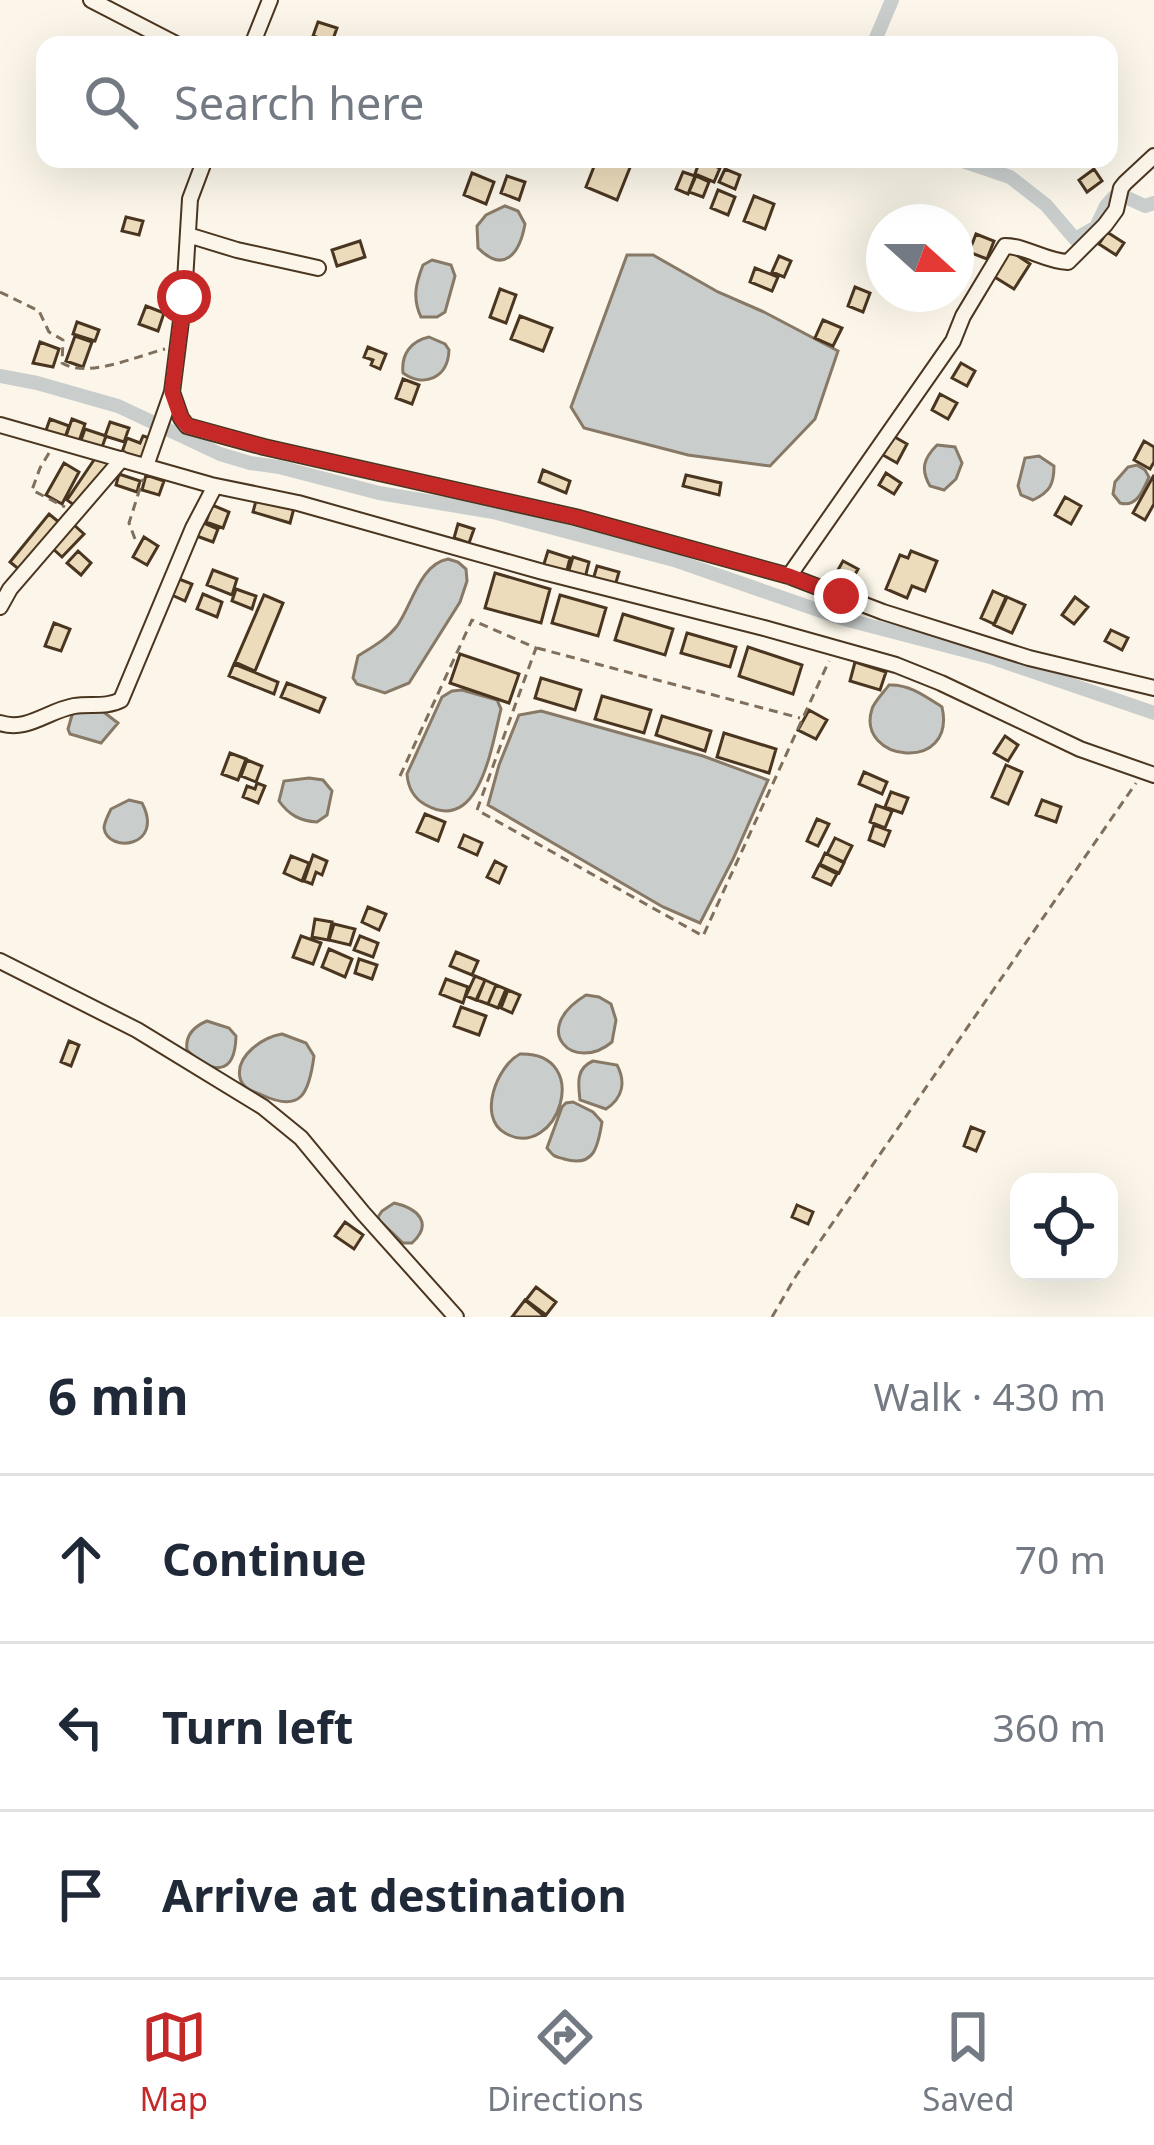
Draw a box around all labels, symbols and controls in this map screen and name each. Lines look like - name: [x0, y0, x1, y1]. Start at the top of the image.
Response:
- search box: [36, 36, 1118, 168]
- icon: search: [78, 69, 144, 135]
- text: Search here: [174, 72, 424, 133]
- north arrow: [866, 204, 974, 312]
- route start: [157, 270, 211, 324]
- route end: [814, 569, 868, 623]
- map controls: [1010, 1173, 1118, 1281]
- button: locate: [1010, 1173, 1118, 1281]
- text: 6 min: [48, 1360, 189, 1430]
- text: Walk · 430 m: [873, 1369, 1106, 1422]
- icon: ahead: [48, 1526, 114, 1592]
- text: Continue: [162, 1528, 367, 1589]
- text: 70 m: [1015, 1532, 1106, 1585]
- icon: left: [48, 1694, 114, 1760]
- text: Turn left: [162, 1696, 353, 1757]
- text: 360 m: [992, 1700, 1106, 1753]
- icon: arrive: [48, 1862, 114, 1928]
- text: Arrive at destination: [162, 1864, 627, 1925]
- tab: Map: [139, 2004, 208, 2121]
- tab: Directions: [487, 2004, 644, 2121]
- tab: Saved: [922, 2004, 1015, 2121]

